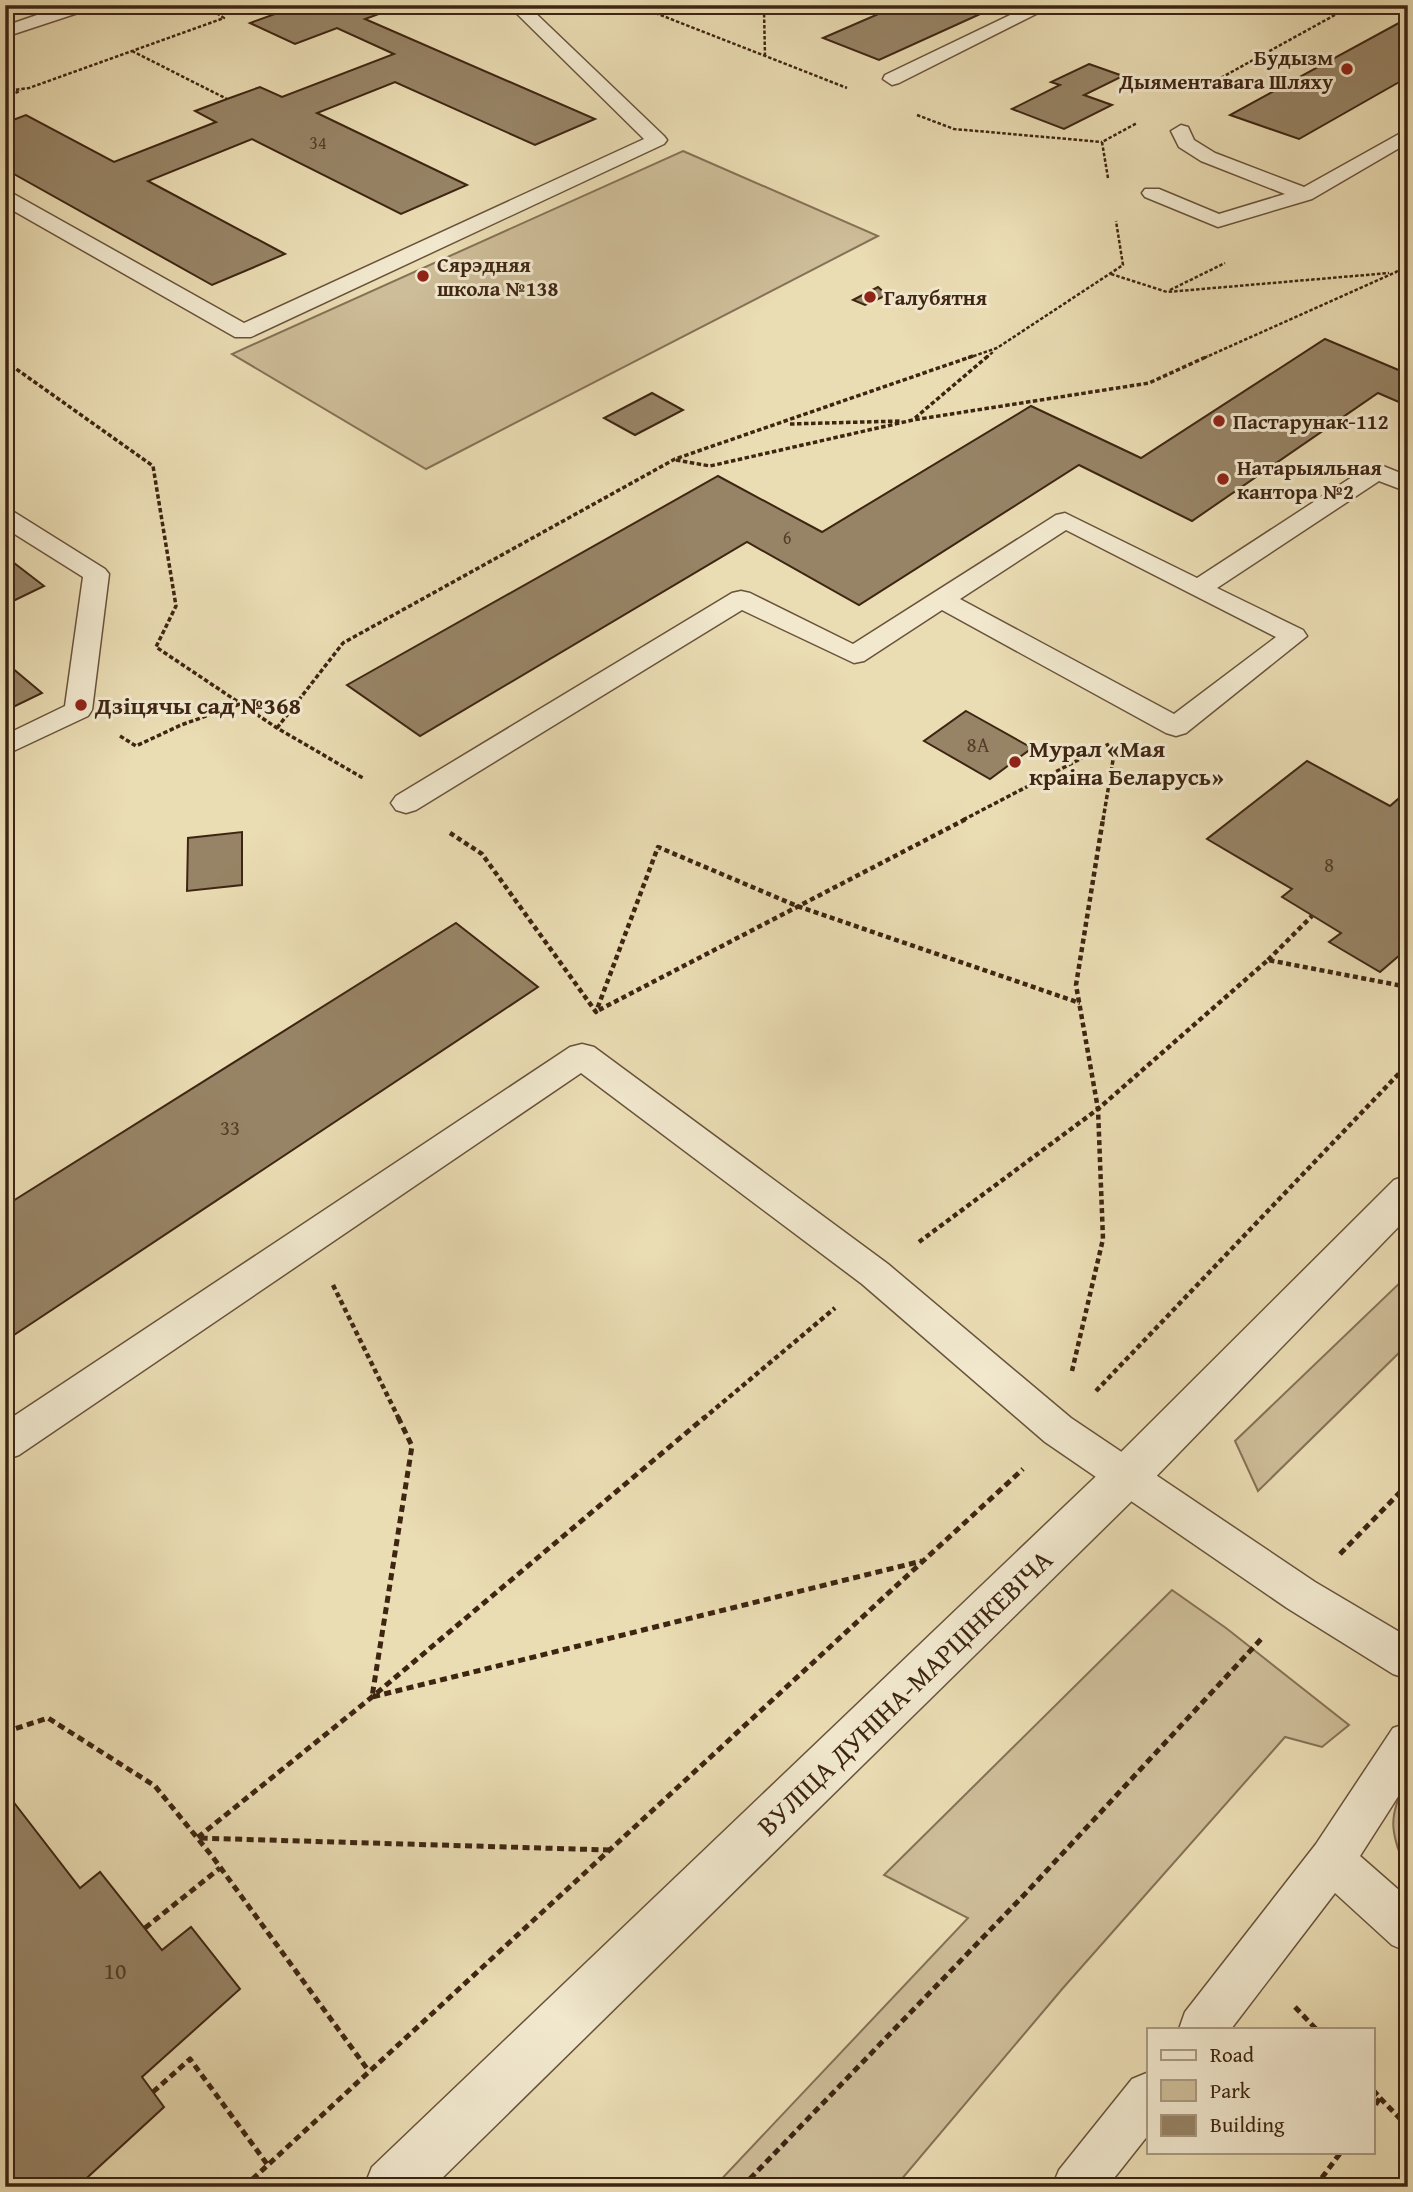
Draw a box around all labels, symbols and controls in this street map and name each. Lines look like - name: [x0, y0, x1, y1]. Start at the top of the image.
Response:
- place label: Будызм Дыяментавага Шляху: [1118, 42, 1333, 97]
- marker: Будызм Дыяментавага Шляху: [1339, 61, 1355, 77]
- house number: 34: [309, 129, 327, 156]
- place label: Сярэдняя школа №138: [437, 249, 558, 304]
- marker: Сярэдняя школа №138: [415, 268, 431, 284]
- place label: Галубятня: [884, 282, 987, 313]
- marker: Галубятня: [862, 289, 878, 305]
- place label: Пастарунак-112: [1233, 406, 1389, 437]
- marker: Пастарунак-112: [1211, 413, 1227, 429]
- place label: Натарыяльная кантора №2: [1237, 452, 1382, 507]
- marker: Натарыяльная кантора №2: [1215, 471, 1231, 487]
- house number: 6: [783, 524, 791, 551]
- place label: Дзіцячы сад №368: [94, 688, 301, 723]
- marker: Дзіцячы сад №368: [73, 697, 89, 713]
- house number: 8А: [967, 729, 990, 760]
- place label: Мурал «Мая краіна Беларусь»: [1029, 731, 1224, 794]
- marker: Мурал «Мая краіна Беларусь»: [1007, 754, 1023, 770]
- house number: 8: [1324, 849, 1334, 880]
- house number: 33: [220, 1112, 240, 1143]
- street label: ВУЛІЦА ДУНІНА-МАРЦІНКЕВІЧА: [747, 1539, 1061, 1845]
- house number: 10: [103, 1953, 127, 1988]
- legend: [1147, 2028, 1374, 2154]
- text: Road: [1210, 2039, 1255, 2070]
- text: Park: [1210, 2075, 1251, 2106]
- text: Building: [1210, 2109, 1285, 2140]

